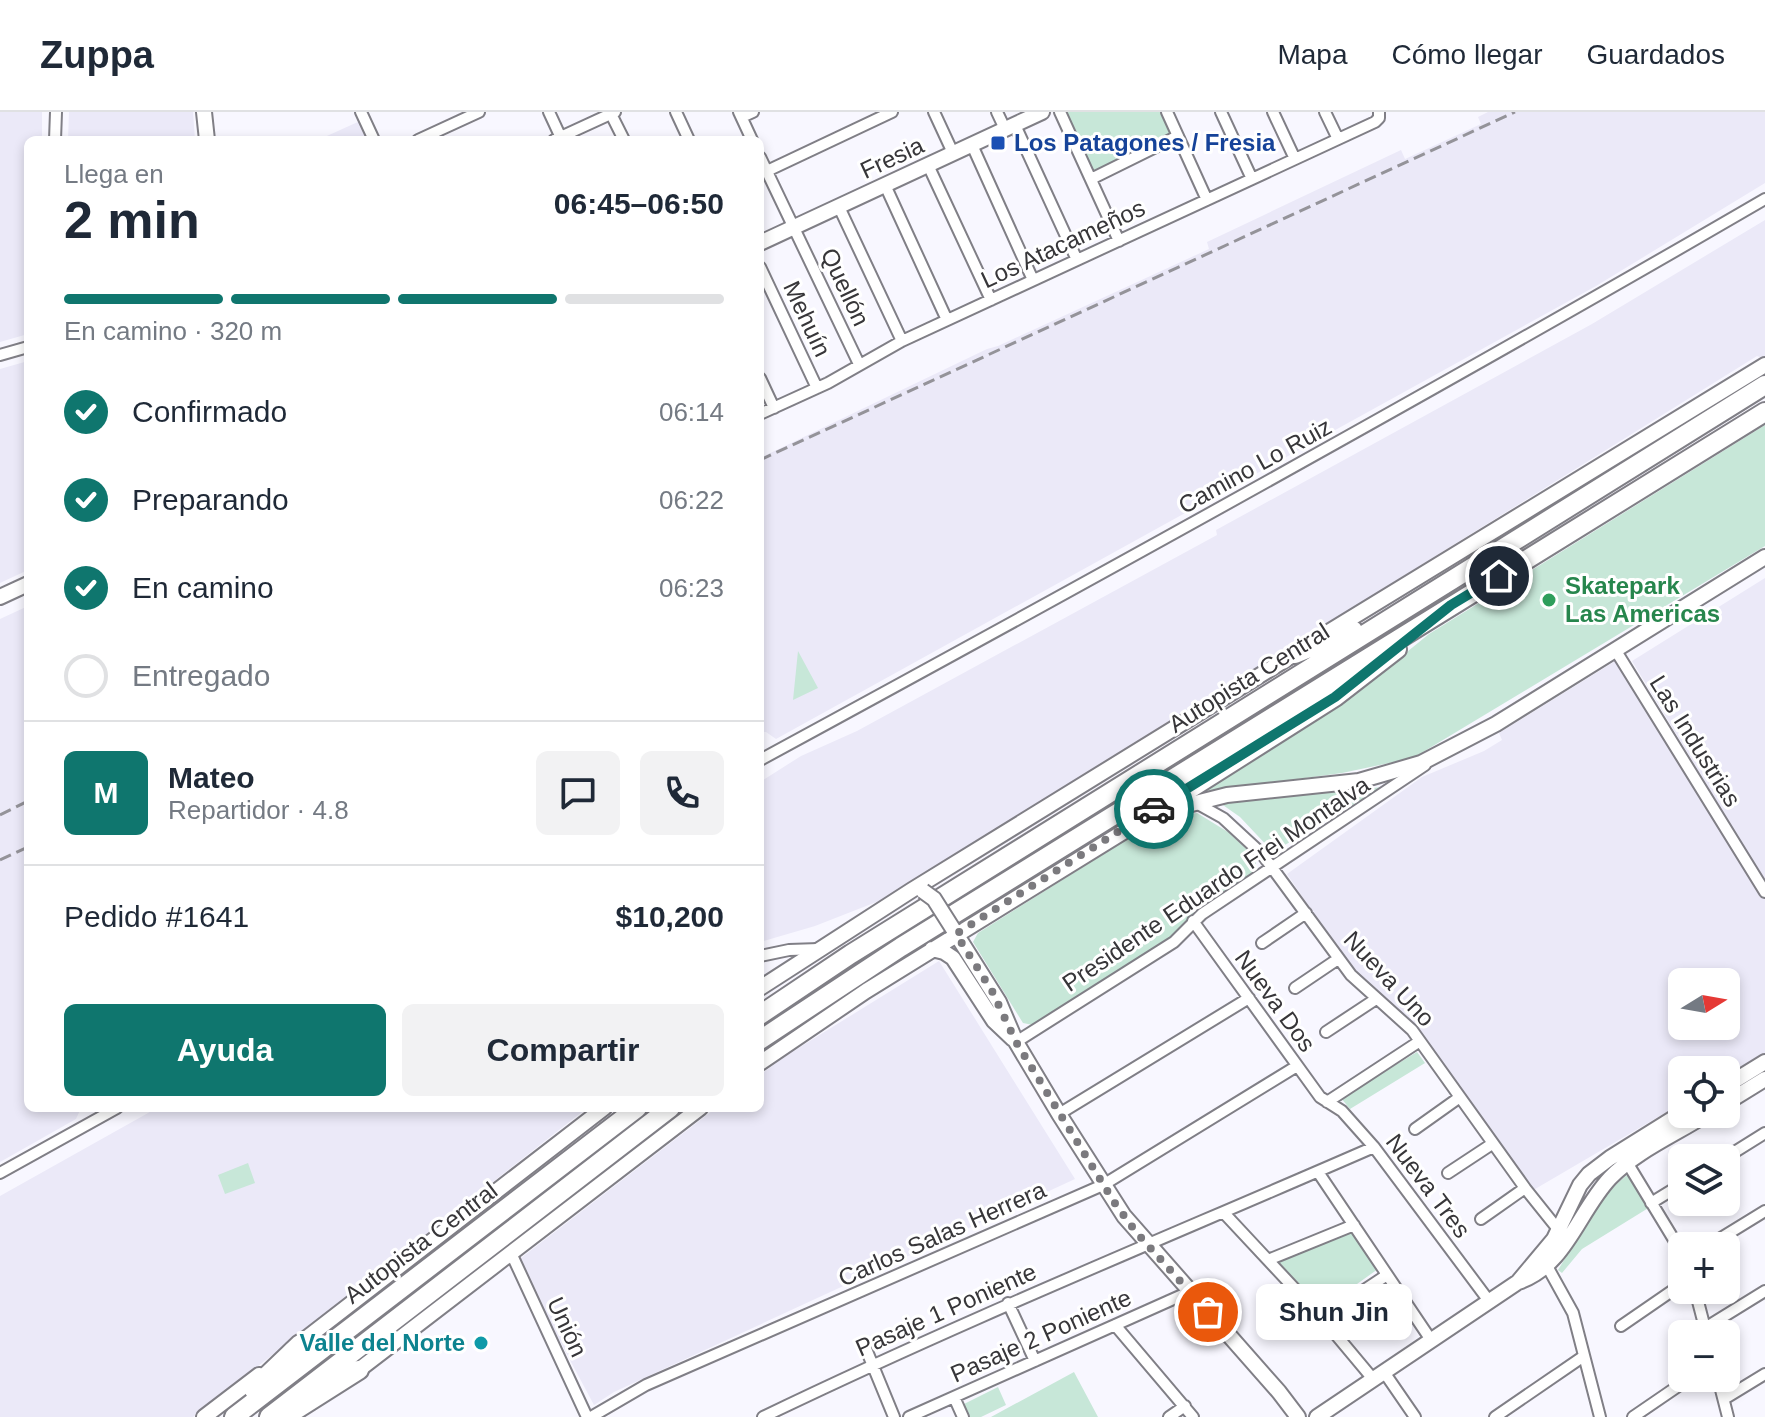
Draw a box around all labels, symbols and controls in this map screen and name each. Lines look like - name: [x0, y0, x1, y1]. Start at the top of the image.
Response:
- text: Zuppa: [40, 34, 154, 76]
- text: Mapa: [1277, 39, 1348, 70]
- text: Cómo llegar: [1392, 39, 1542, 70]
- text: Guardados: [1586, 39, 1725, 70]
- place label: Los Patagones / Fresia: [1014, 129, 1276, 156]
- street label: Fresia: [856, 131, 928, 184]
- marker: Los Patagones / Fresia: [989, 134, 1007, 152]
- text: Llega en: [64, 159, 164, 189]
- text: 06:45–06:50: [554, 187, 724, 220]
- text: 2 min: [64, 191, 200, 249]
- street label: Los Atacameños: [977, 194, 1149, 293]
- street label: Quellón: [816, 244, 875, 330]
- street label: Mehuín: [778, 277, 837, 361]
- text: En camino · 320 m: [64, 316, 282, 346]
- icon: check: [64, 390, 108, 434]
- text: Confirmado: [132, 395, 287, 428]
- text: 06:14: [659, 397, 724, 427]
- street label: Camino Lo Ruiz: [1174, 412, 1336, 519]
- icon: check: [64, 478, 108, 522]
- text: Preparando: [132, 483, 289, 516]
- text: 06:22: [659, 485, 724, 515]
- pin: [1465, 542, 1533, 610]
- icon: home: [1477, 554, 1521, 598]
- icon: check: [64, 566, 108, 610]
- text: En camino: [132, 571, 274, 604]
- place label: Skatepark Las Americas: [1565, 572, 1720, 627]
- text: 06:23: [659, 573, 724, 603]
- marker: Skatepark Las Americas: [1540, 591, 1558, 609]
- street label: Autopista Central: [1164, 617, 1334, 738]
- text: Entregado: [132, 659, 270, 692]
- street label: Las Industrias: [1644, 670, 1746, 811]
- button: chat: [536, 751, 620, 835]
- button: phone: [640, 751, 724, 835]
- text: Mateo: [168, 761, 255, 794]
- courier: [1114, 769, 1194, 849]
- street label: Presidente Eduardo Frei Montalva: [1057, 770, 1375, 997]
- text: M: [94, 776, 119, 809]
- icon: car: [1132, 787, 1176, 831]
- text: Repartidor · 4.8: [168, 795, 349, 825]
- text: Pedido #1641: [64, 900, 249, 933]
- text: $10,200: [616, 900, 724, 933]
- street label: Nueva Uno: [1339, 926, 1440, 1032]
- street label: Nueva Dos: [1230, 945, 1321, 1057]
- north arrow: [1668, 968, 1740, 1040]
- map controls: [1668, 968, 1740, 1392]
- button: Ayuda: [64, 1004, 386, 1096]
- button: Compartir: [402, 1004, 724, 1096]
- button: locate: [1668, 1056, 1740, 1128]
- street label: Nueva Tres: [1381, 1129, 1476, 1243]
- button: layers: [1668, 1144, 1740, 1216]
- street label: Carlos Salas Herrera: [834, 1175, 1050, 1291]
- street label: Autopista Central: [339, 1176, 502, 1309]
- button: +: [1668, 1232, 1740, 1304]
- street label: Pasaje 1 Poniente: [851, 1258, 1040, 1361]
- pin: [1174, 1278, 1242, 1346]
- street label: Pasaje 2 Poniente: [946, 1284, 1135, 1387]
- callout: Shun Jin: [1256, 1284, 1412, 1340]
- icon: bag: [1186, 1290, 1230, 1334]
- street label: Unión: [542, 1293, 593, 1361]
- text: Shun Jin: [1279, 1297, 1389, 1327]
- button: −: [1668, 1320, 1740, 1392]
- place label: Valle del Norte: [300, 1329, 465, 1356]
- marker: Valle del Norte: [472, 1334, 490, 1352]

